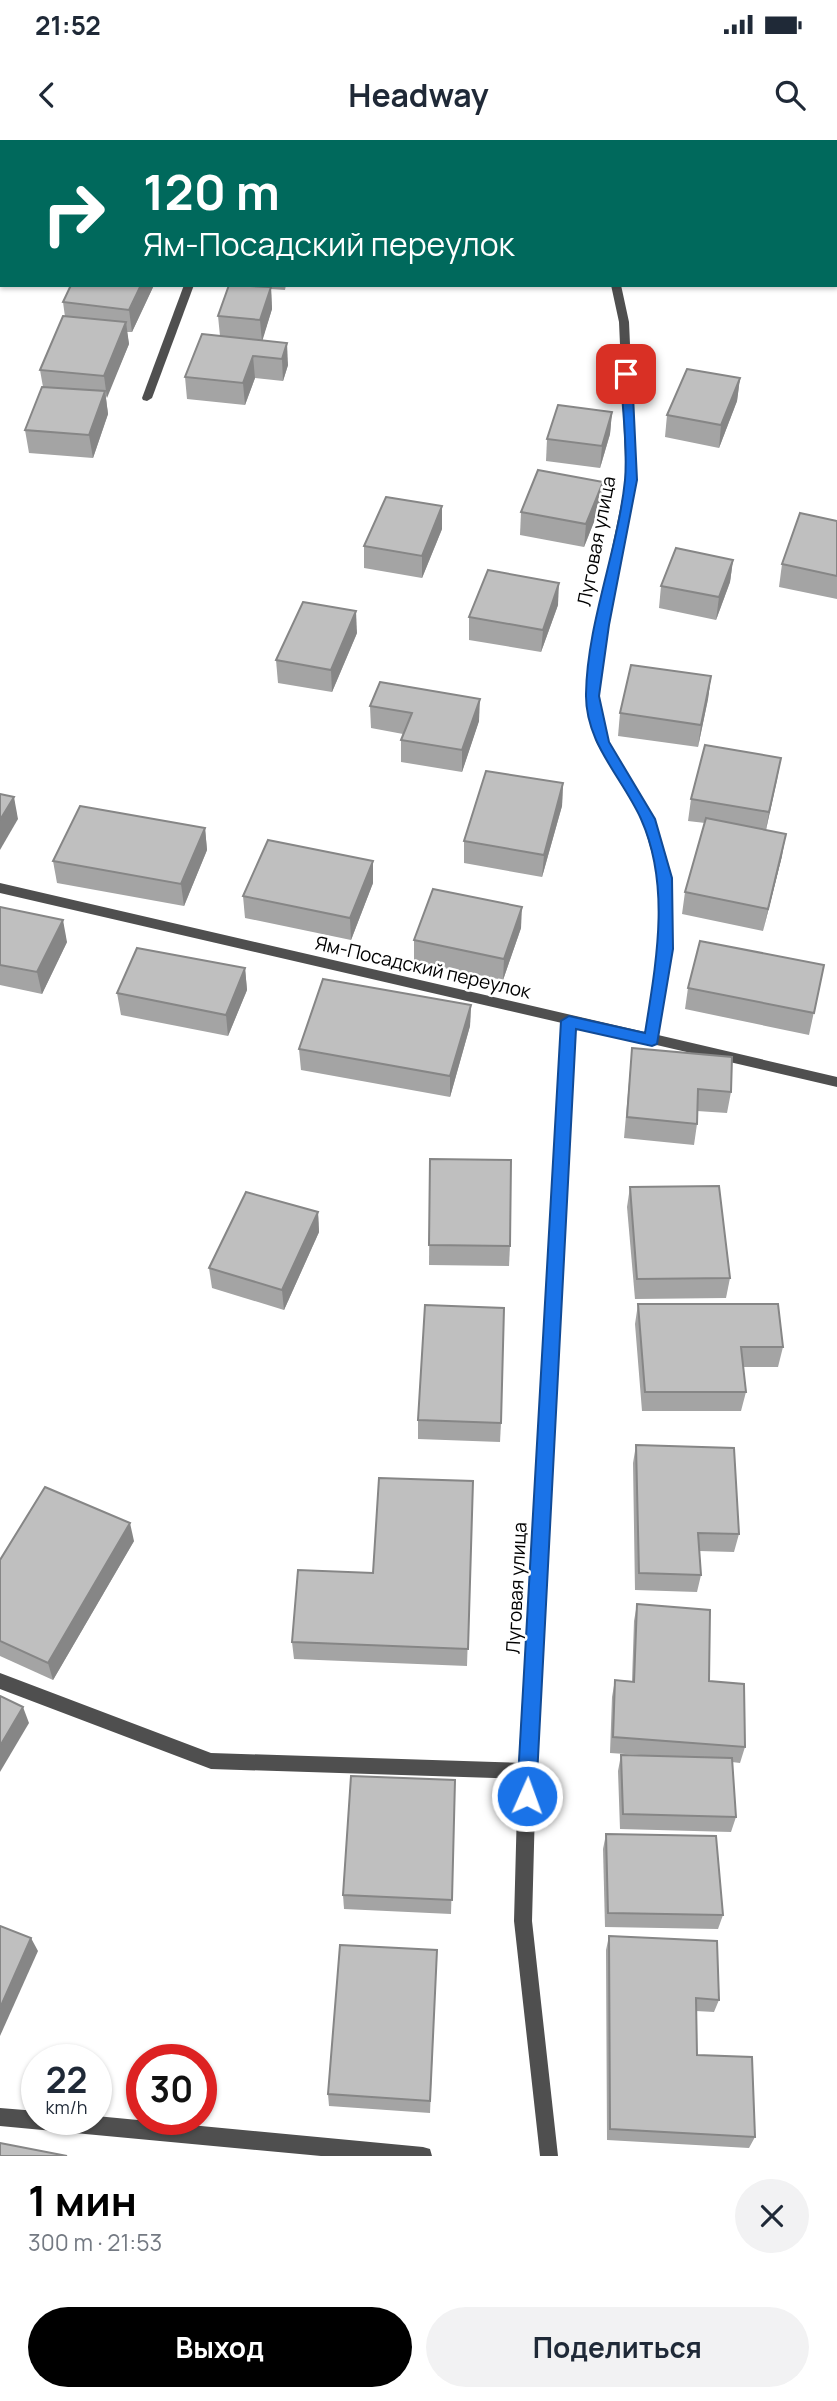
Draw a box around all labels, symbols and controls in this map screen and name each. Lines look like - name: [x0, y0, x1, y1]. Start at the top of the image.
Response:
- text: 21:52: [35, 7, 101, 43]
- text: Headway: [348, 73, 489, 117]
- icon: back: [28, 76, 66, 114]
- icon: search: [771, 76, 809, 114]
- text: 120 m: [143, 158, 280, 225]
- icon: right: [28, 168, 119, 259]
- text: Ям-Посадский переулок: [143, 222, 514, 266]
- pin: [596, 344, 656, 404]
- icon: arrive: [607, 355, 645, 393]
- street label: Луговая улица: [571, 474, 621, 608]
- street label: Ям-Посадский переулок: [313, 930, 534, 1005]
- street label: Луговая улица: [500, 1521, 532, 1655]
- position arrow: [490, 1759, 564, 1833]
- speed limit sign: 30: [126, 2044, 217, 2135]
- text: 22: [46, 2056, 87, 2104]
- text: km/h: [46, 2095, 87, 2119]
- text: 1 мин: [28, 2171, 137, 2229]
- button: close: [735, 2179, 809, 2253]
- text: 300 m · 21:53: [28, 2226, 162, 2258]
- button: Выход: [28, 2307, 412, 2387]
- button: Поделиться: [426, 2307, 809, 2387]

